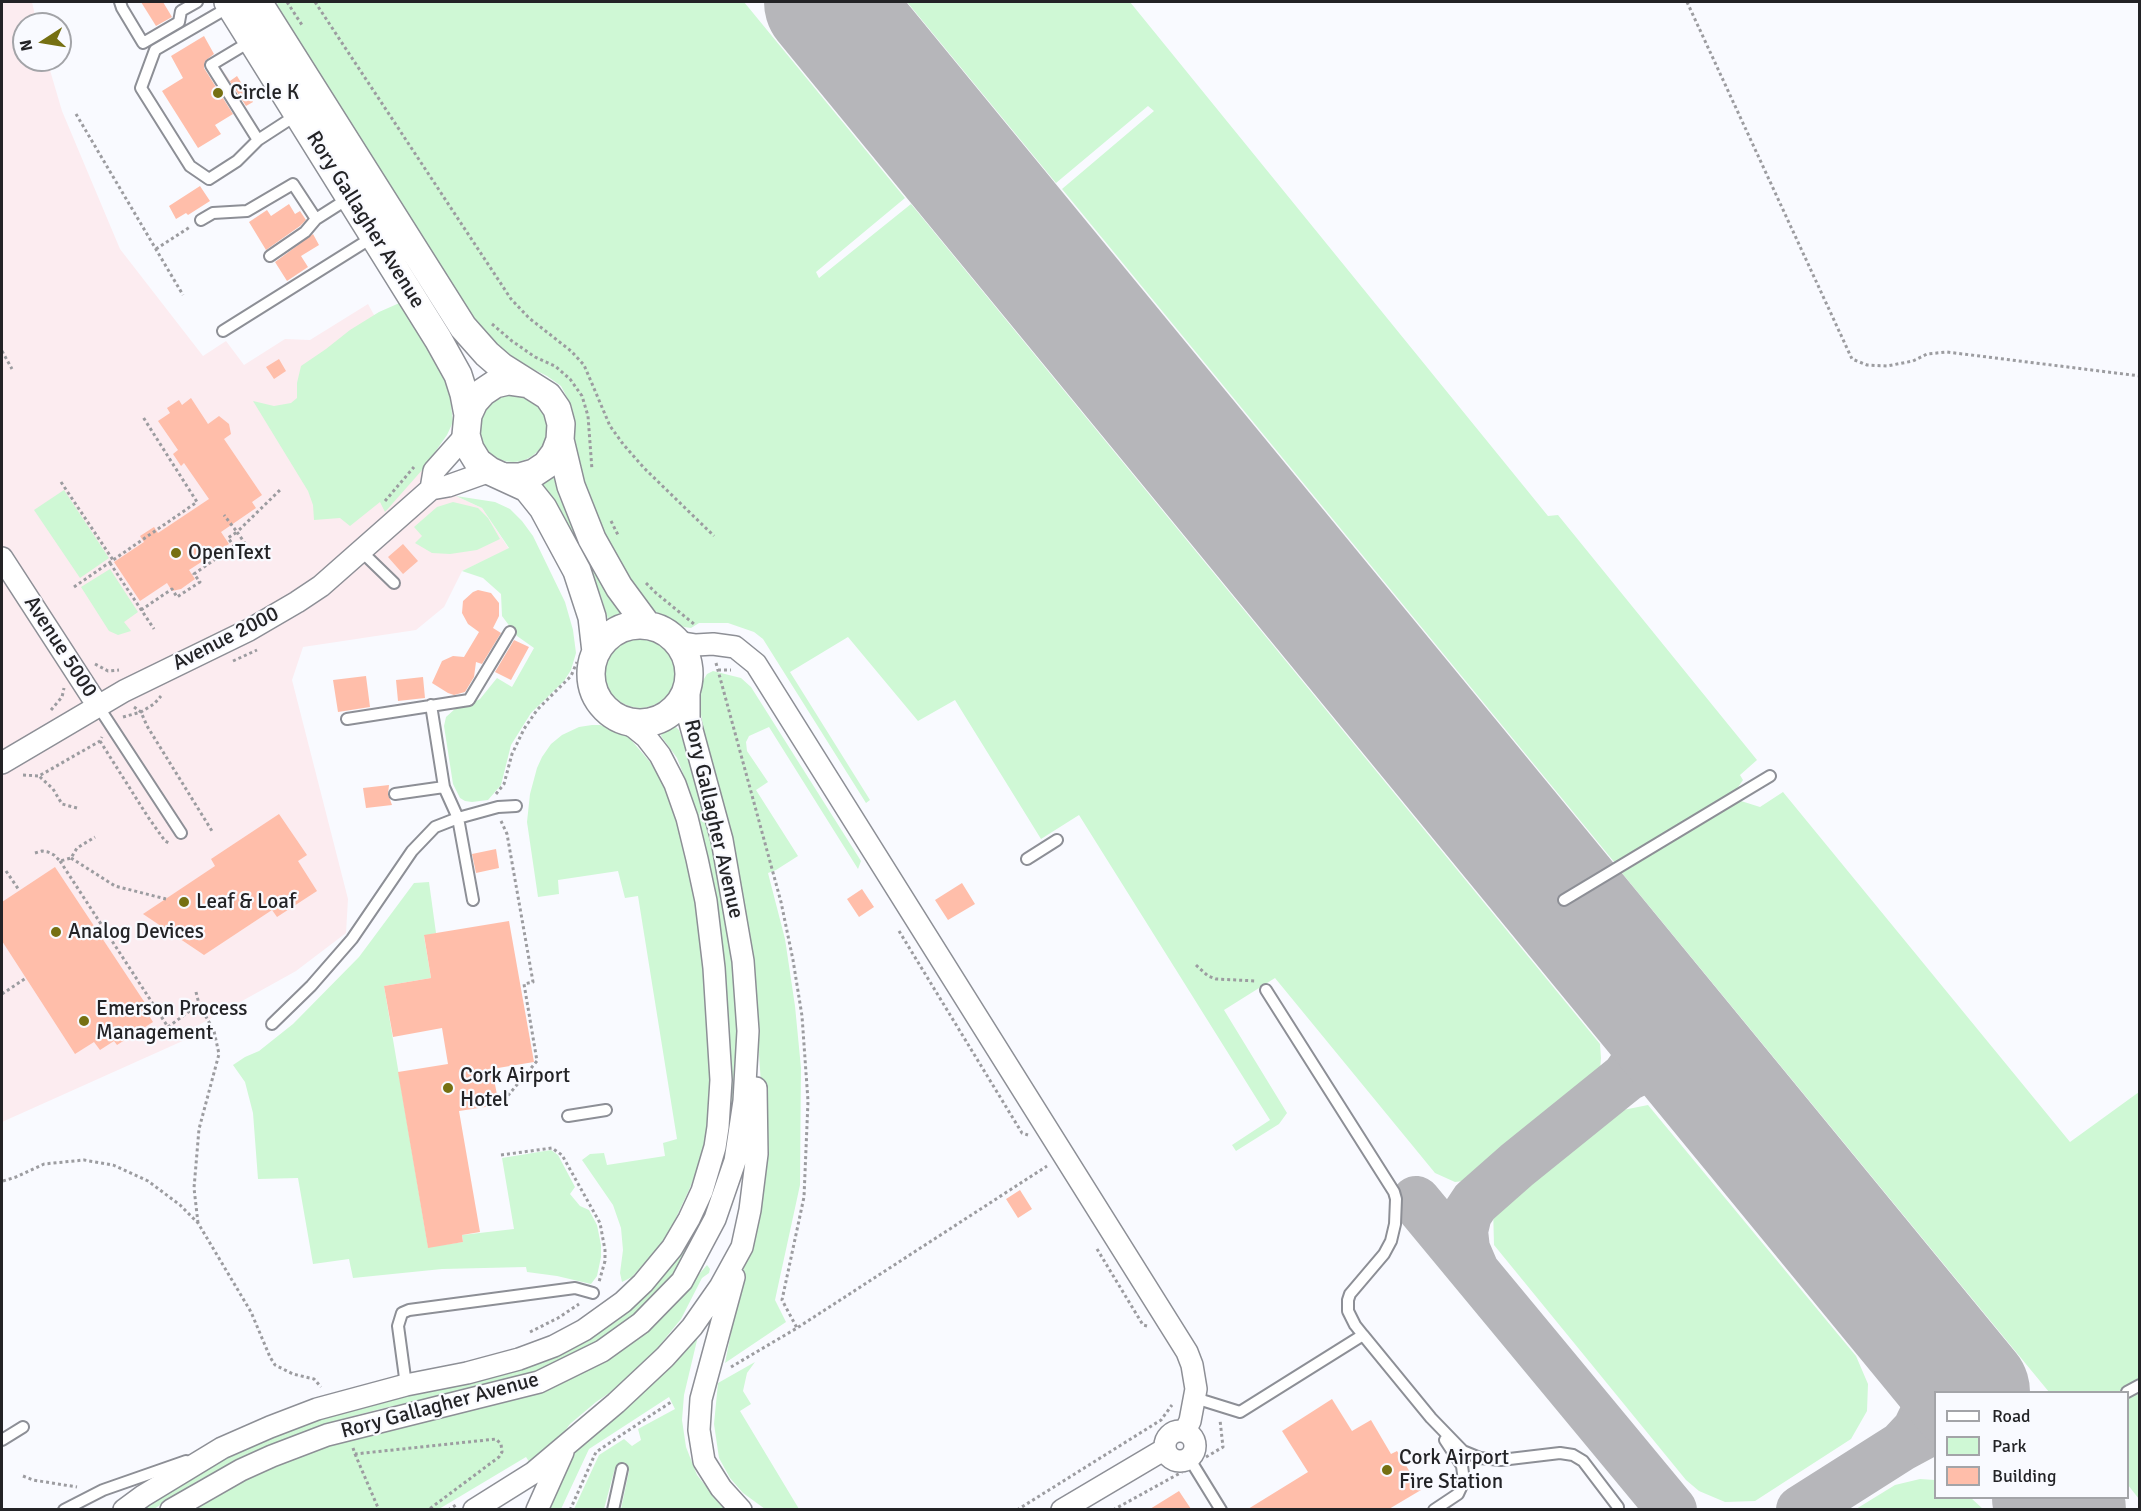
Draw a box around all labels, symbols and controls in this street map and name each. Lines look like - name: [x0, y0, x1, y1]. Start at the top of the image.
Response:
- north arrow: [12, 12, 72, 72]
- text: N: [15, 38, 37, 53]
- place label: Circle K: [230, 80, 299, 106]
- marker: Circle K: [211, 86, 225, 100]
- street label: Rory Gallagher Avenue: [300, 127, 430, 313]
- place label: OpenText: [188, 540, 271, 566]
- marker: OpenText: [169, 546, 183, 560]
- street label: Avenue 5000: [18, 592, 102, 702]
- street label: Avenue 2000: [169, 602, 283, 676]
- street label: Rory Gallagher Avenue: [678, 717, 748, 921]
- place label: Leaf & Loaf: [196, 889, 296, 915]
- marker: Leaf & Loaf: [177, 895, 191, 909]
- place label: Analog Devices: [68, 919, 204, 945]
- marker: Analog Devices: [49, 925, 63, 939]
- place label: Emerson Process Management: [96, 996, 248, 1046]
- marker: Emerson Process Management: [77, 1014, 91, 1028]
- place label: Cork Airport Hotel: [460, 1063, 570, 1113]
- marker: Cork Airport Hotel: [441, 1081, 455, 1095]
- street label: Rory Gallagher Avenue: [338, 1367, 542, 1445]
- legend: [1934, 1391, 2129, 1499]
- text: Road: [1992, 1405, 2031, 1427]
- text: Park: [1992, 1435, 2027, 1457]
- place label: Cork Airport Fire Station: [1399, 1445, 1509, 1495]
- marker: Cork Airport Fire Station: [1380, 1463, 1394, 1477]
- text: Building: [1992, 1465, 2056, 1487]

